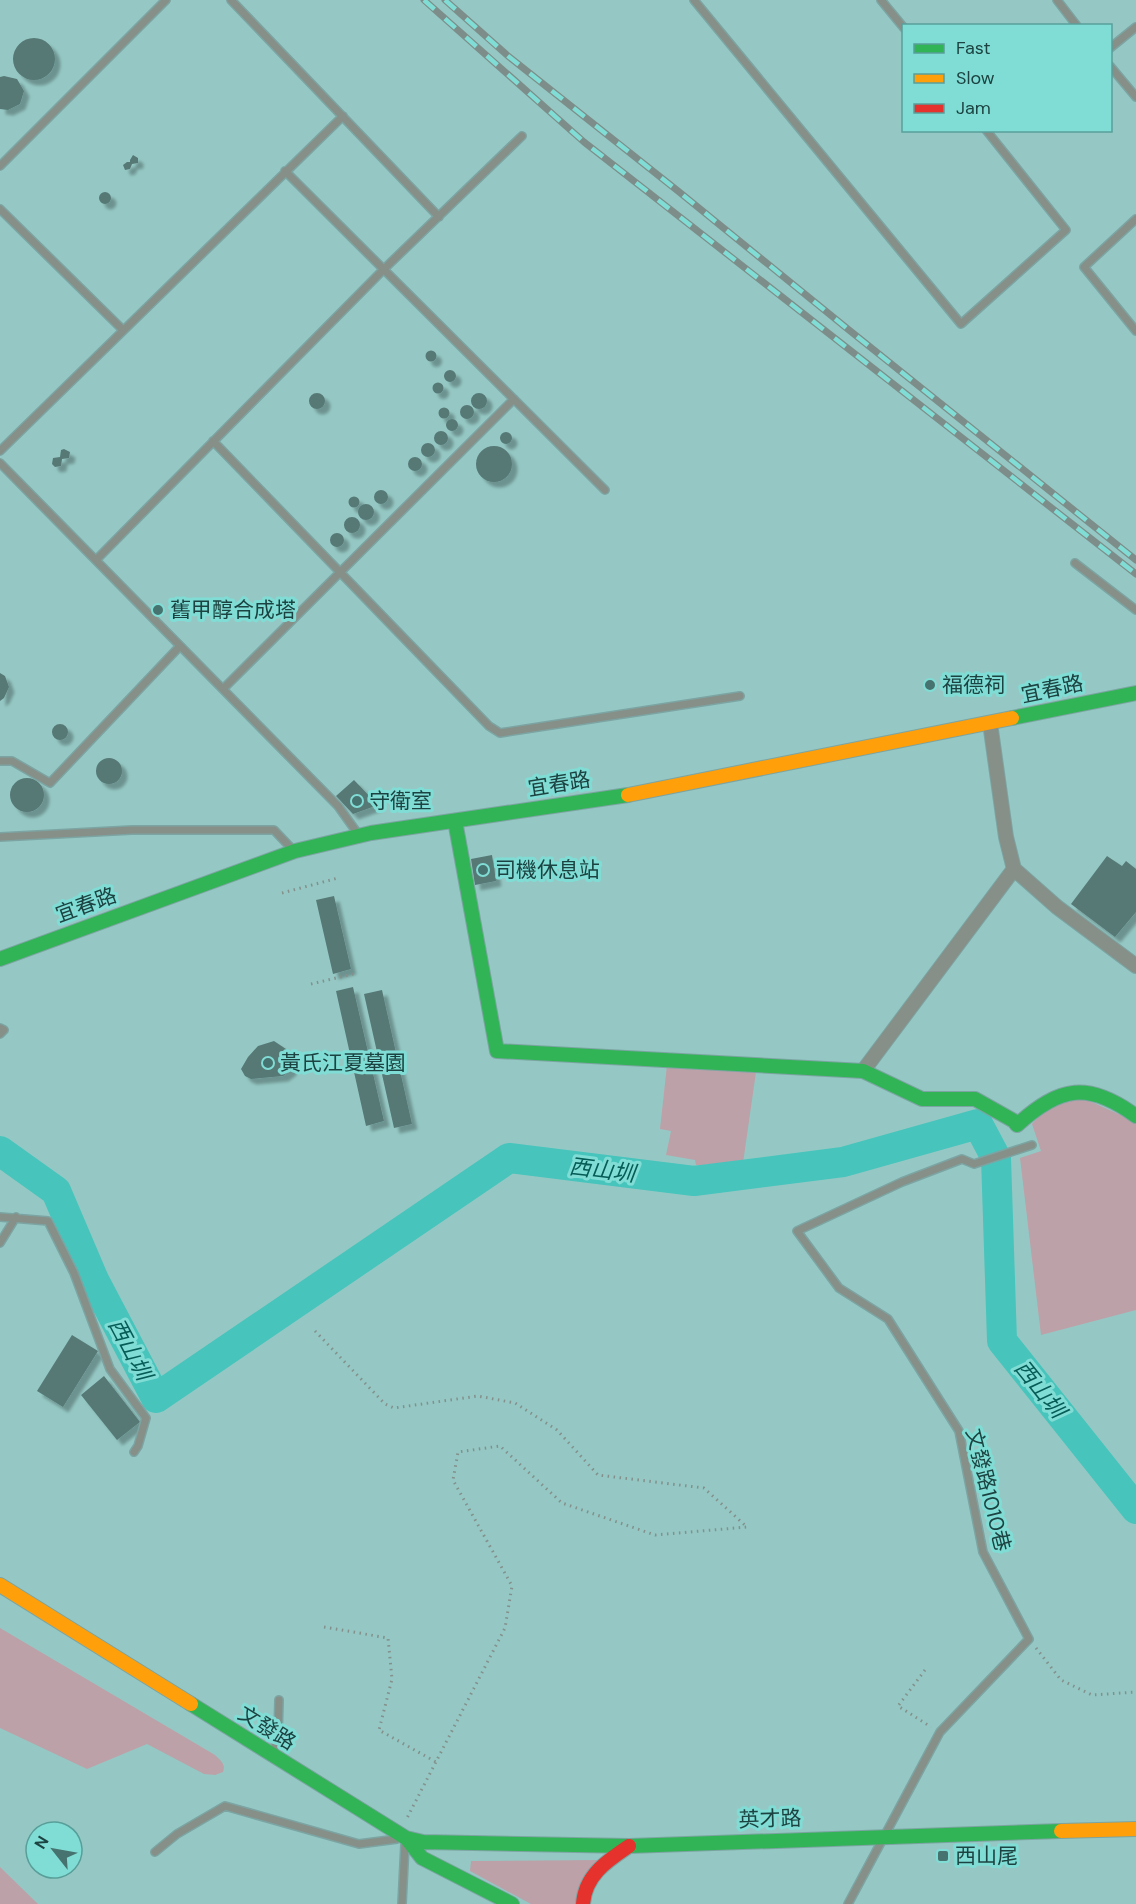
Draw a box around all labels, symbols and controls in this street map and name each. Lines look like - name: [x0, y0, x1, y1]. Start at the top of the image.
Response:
- legend: [902, 24, 1112, 132]
- text: Fast: [956, 36, 991, 60]
- text: Slow: [956, 66, 995, 90]
- text: Jam: [956, 96, 991, 120]
- place label: 舊甲醇合成塔: [170, 596, 296, 624]
- marker: 舊甲醇合成塔: [151, 603, 165, 617]
- street label: 宜春路: [1018, 669, 1086, 709]
- place label: 福德祠: [942, 671, 1005, 699]
- marker: 福德祠: [923, 678, 937, 692]
- street label: 宜春路: [526, 765, 592, 803]
- place label: 守衛室: [369, 787, 432, 815]
- marker: 守衛室: [350, 794, 364, 808]
- place label: 司機休息站: [495, 856, 600, 884]
- marker: 司機休息站: [476, 863, 490, 877]
- street label: 宜春路: [52, 881, 120, 929]
- place label: 黃氏江夏墓園: [280, 1049, 406, 1077]
- marker: 黃氏江夏墓園: [261, 1056, 275, 1070]
- water label: 西山圳: [567, 1152, 639, 1189]
- water label: 西山圳: [102, 1313, 160, 1388]
- water label: 西山圳: [1008, 1354, 1074, 1426]
- street label: 文發路1010巷: [959, 1426, 1017, 1554]
- street label: 文發路: [233, 1699, 301, 1757]
- street label: 英才路: [738, 1804, 802, 1834]
- north arrow: [24, 1820, 84, 1880]
- text: N: [30, 1832, 54, 1853]
- place label: 西山尾: [955, 1842, 1018, 1870]
- marker: 西山尾: [936, 1849, 950, 1863]

